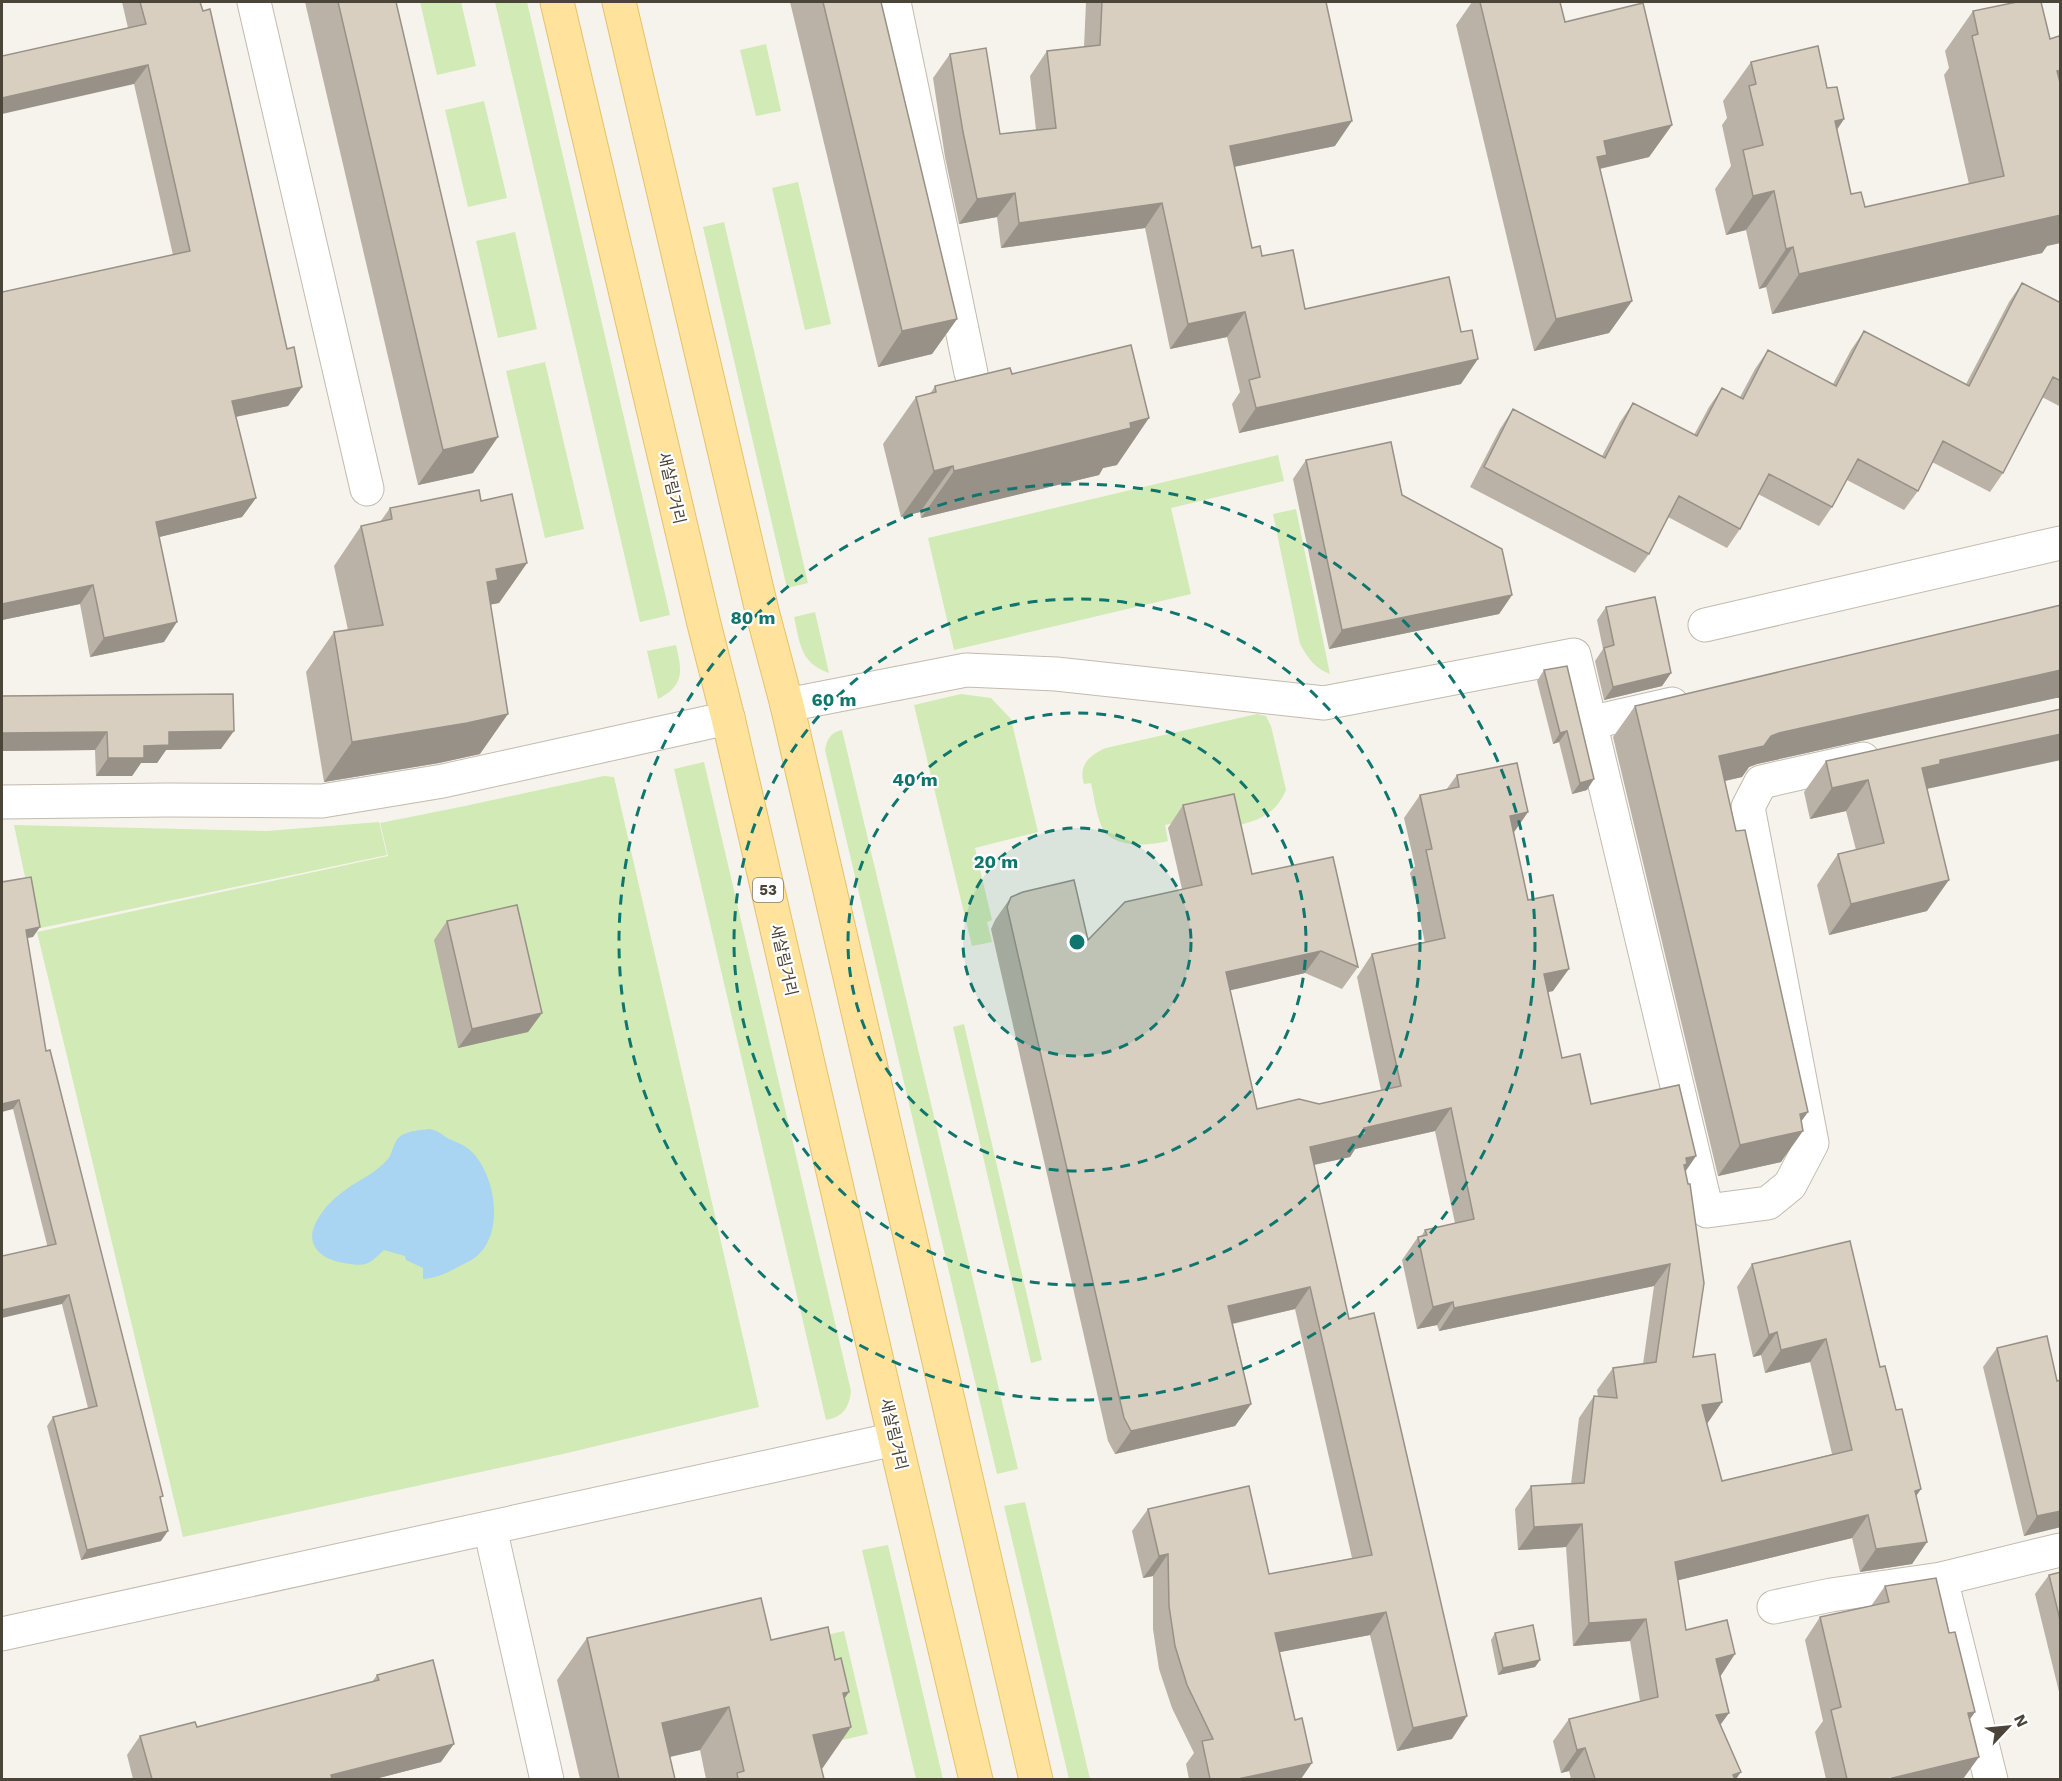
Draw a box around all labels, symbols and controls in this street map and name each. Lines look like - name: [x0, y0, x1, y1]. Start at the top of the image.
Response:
- street label: 새살림거리: [654, 450, 690, 526]
- text: 80 m: [731, 607, 775, 628]
- text: 60 m: [812, 689, 856, 710]
- text: 40 m: [892, 769, 938, 790]
- text: 20 m: [974, 851, 1018, 872]
- road number: 53: [753, 878, 783, 902]
- street label: 새살림거리: [766, 922, 802, 998]
- centre of rings: [1067, 932, 1087, 952]
- street label: 새살림거리: [876, 1396, 912, 1472]
- north arrow: [1978, 1697, 2038, 1757]
- text: N: [2010, 1711, 2032, 1730]

